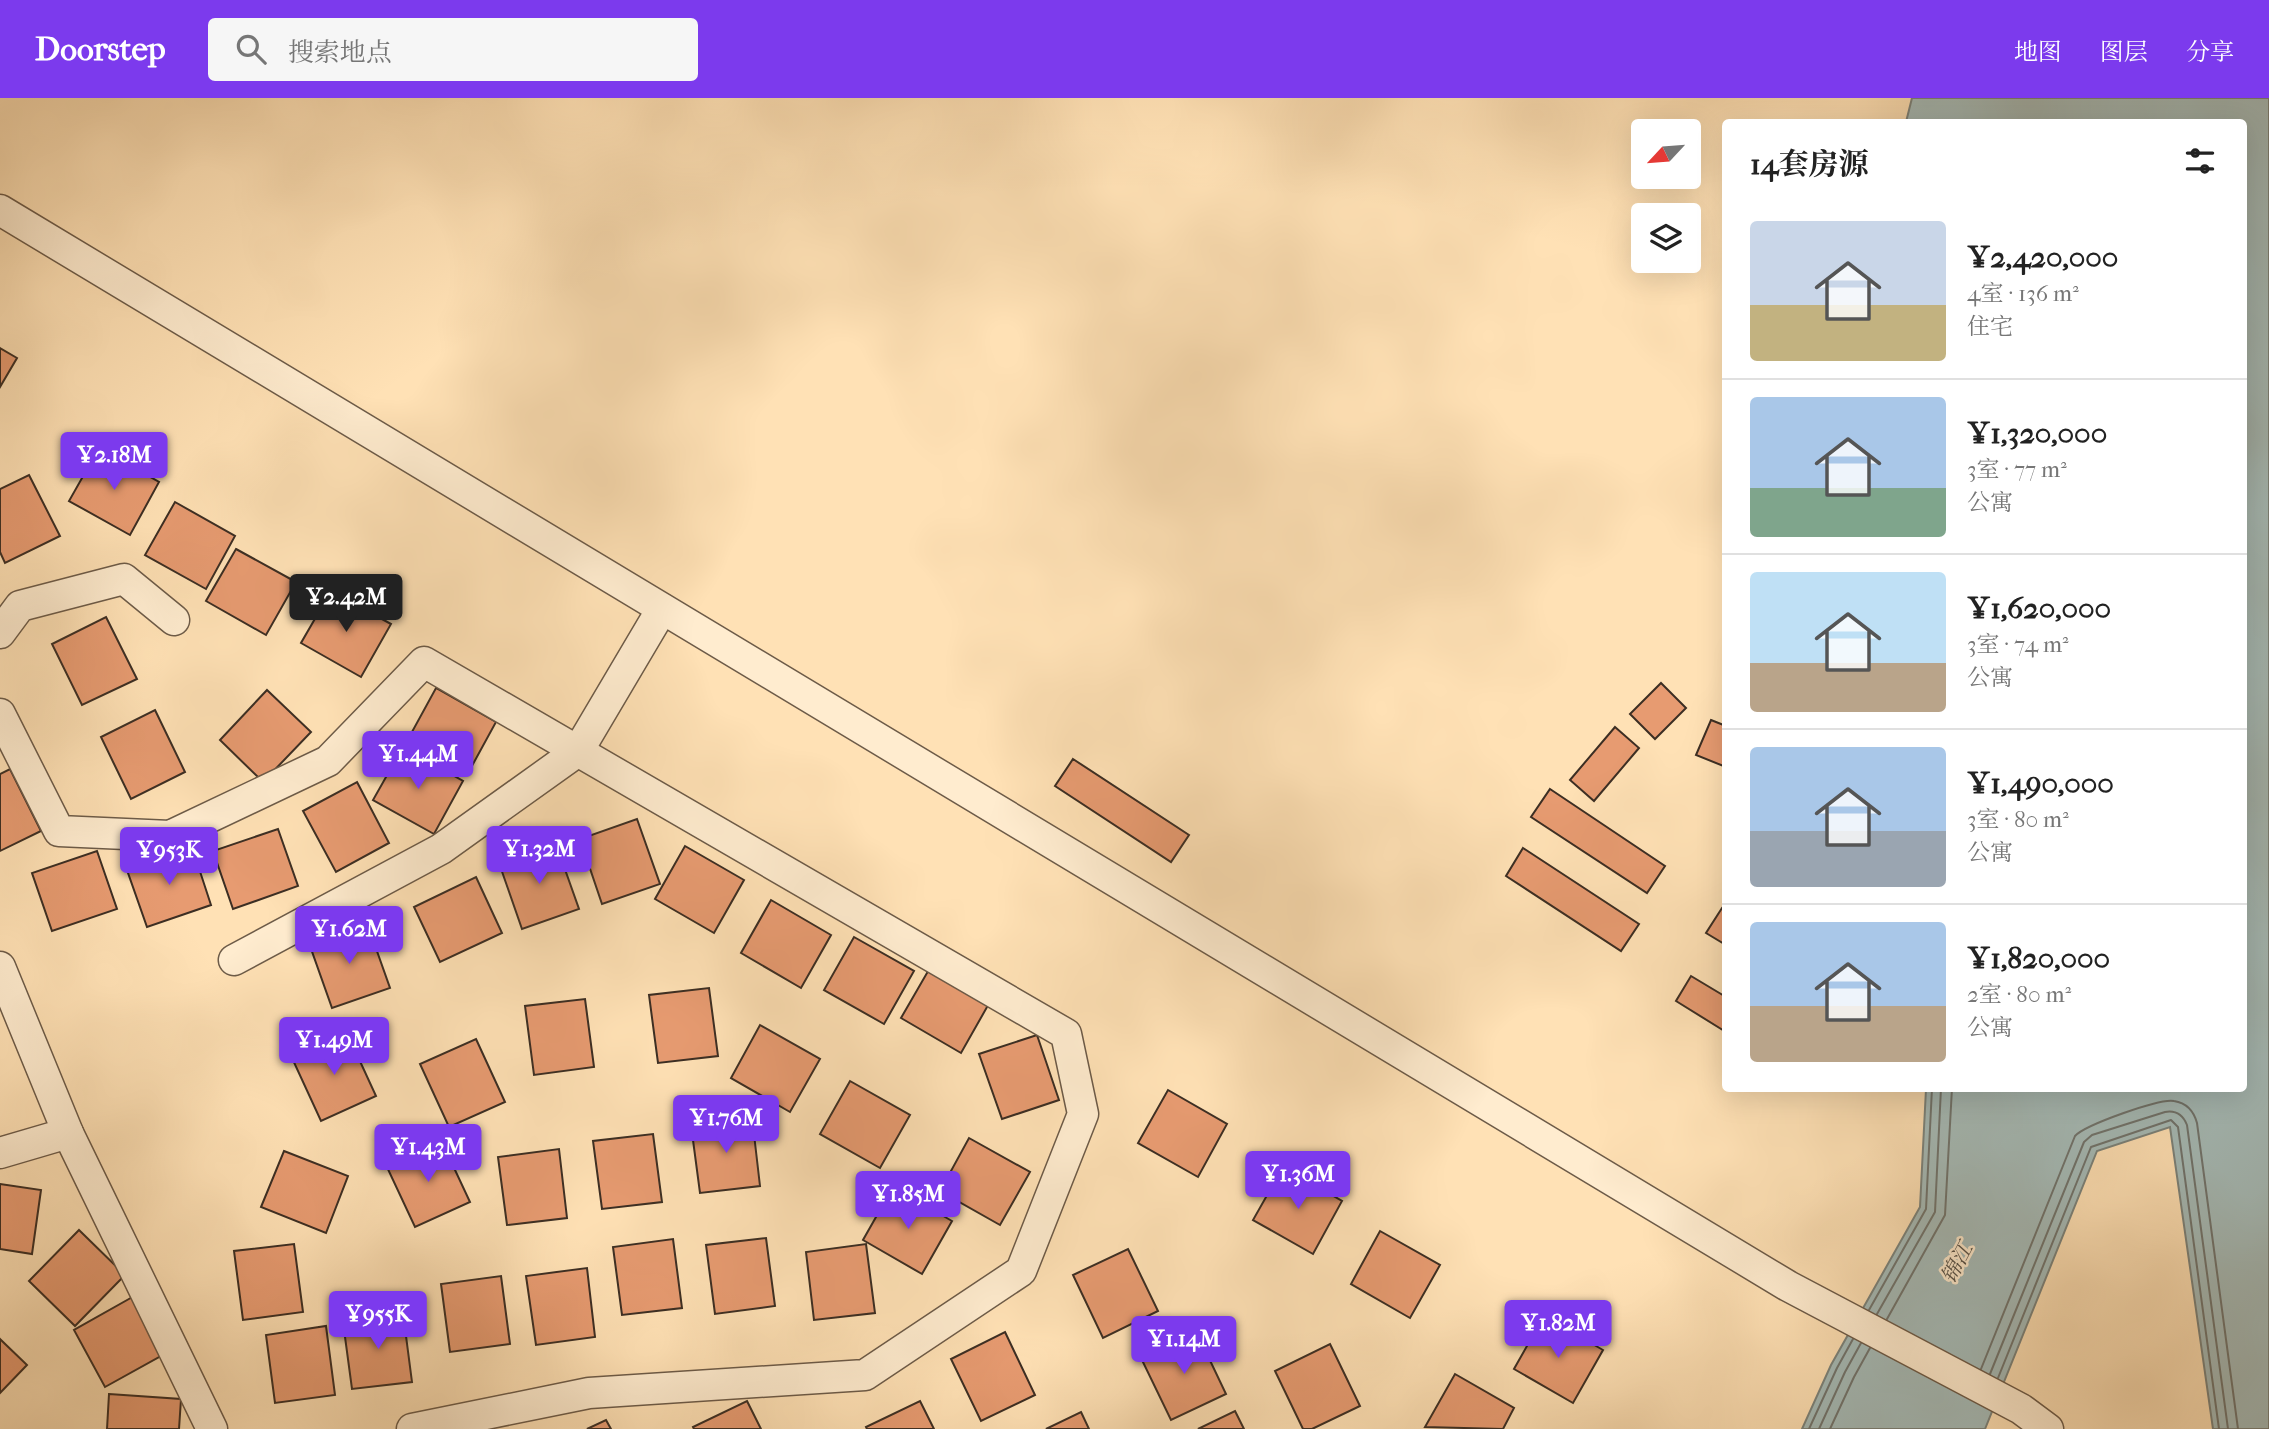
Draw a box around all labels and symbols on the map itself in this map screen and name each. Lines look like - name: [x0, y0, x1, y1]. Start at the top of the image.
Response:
- north arrow: [1631, 119, 1701, 189]
- pin: ¥2.18M: [57, 432, 171, 492]
- pin: ¥2.42M: [289, 574, 403, 634]
- pin: ¥1.44M: [361, 732, 475, 791]
- pin: ¥1.32M: [482, 826, 596, 886]
- pin: ¥953K: [120, 828, 218, 887]
- pin: ¥1.62M: [292, 906, 406, 966]
- pin: ¥1.49M: [277, 1018, 391, 1077]
- pin: ¥1.76M: [669, 1096, 783, 1155]
- pin: ¥1.43M: [371, 1124, 485, 1184]
- pin: ¥1.36M: [1241, 1152, 1355, 1211]
- pin: ¥1.85M: [851, 1172, 965, 1231]
- water label: 锦江: [1937, 1236, 1979, 1287]
- pin: ¥955K: [329, 1292, 427, 1351]
- pin: ¥1.82M: [1501, 1300, 1615, 1360]
- pin: ¥1.14M: [1127, 1316, 1241, 1376]

